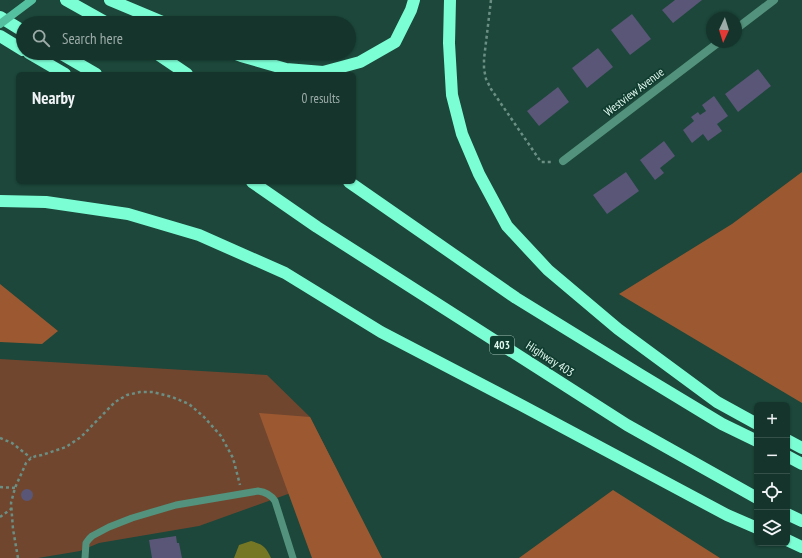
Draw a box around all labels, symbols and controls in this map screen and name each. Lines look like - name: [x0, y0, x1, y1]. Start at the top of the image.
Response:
- north arrow: [706, 12, 742, 48]
- search box: [16, 16, 356, 60]
- icon: search: [30, 27, 52, 49]
- text: Search here: [62, 29, 123, 48]
- street label: Westview Avenue: [601, 64, 667, 119]
- text: Nearby: [32, 87, 75, 109]
- text: 0 results: [301, 90, 340, 107]
- road number: 403: [490, 336, 514, 354]
- street label: Highway 403: [523, 338, 577, 380]
- map controls: [754, 402, 790, 546]
- button: +: [754, 402, 790, 438]
- button: −: [754, 438, 790, 474]
- button: locate: [754, 474, 790, 510]
- button: layers: [754, 510, 790, 546]

